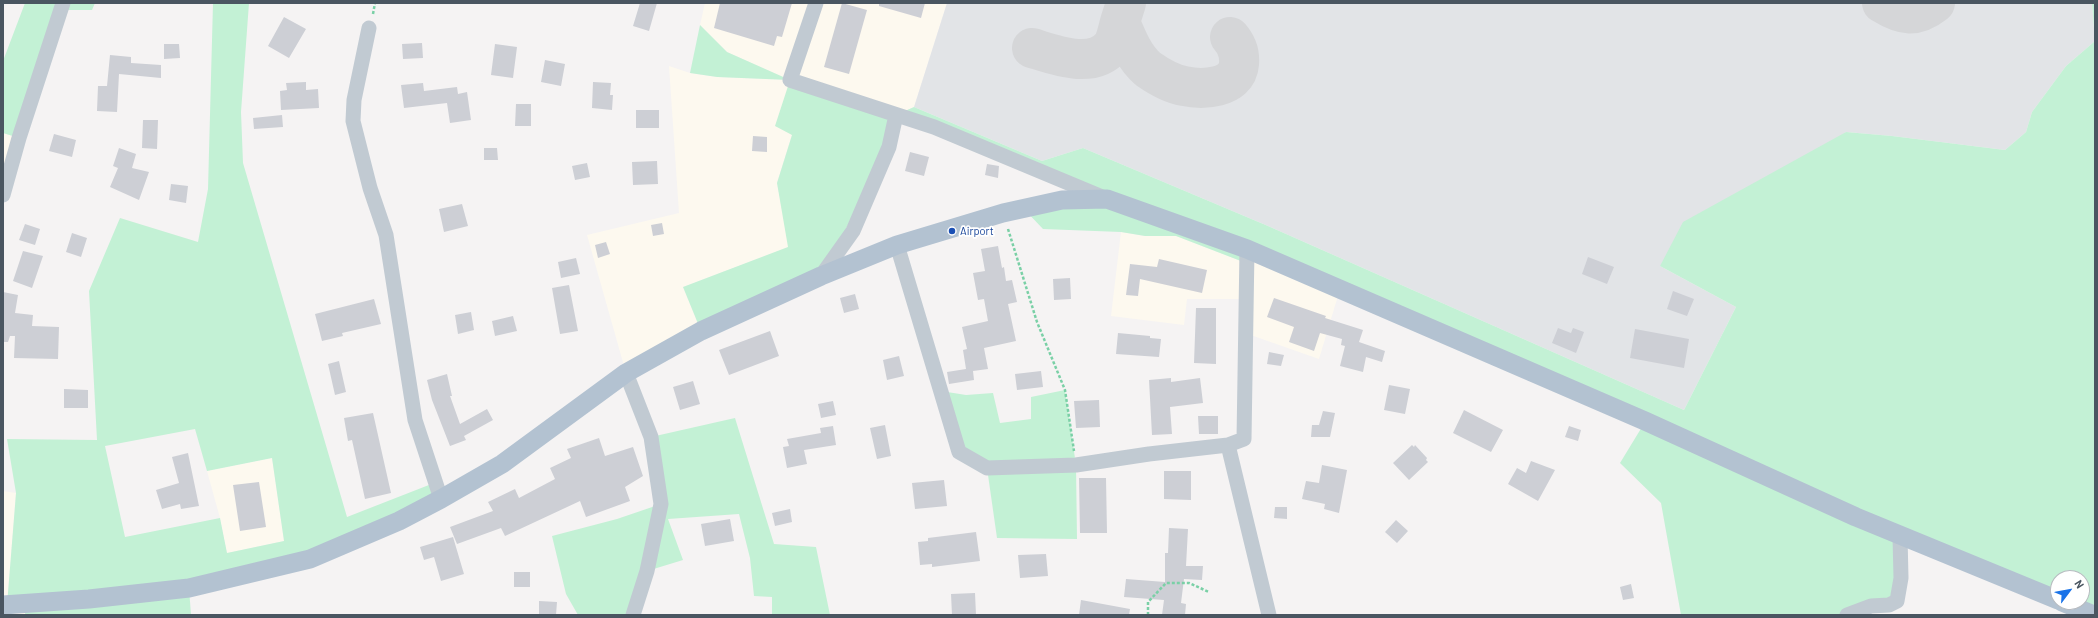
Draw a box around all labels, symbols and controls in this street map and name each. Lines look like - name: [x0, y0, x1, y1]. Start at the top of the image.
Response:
- place label: Airport: [960, 224, 994, 238]
- marker: Airport: [947, 226, 957, 236]
- north arrow: [2050, 570, 2090, 610]
- text: N: [2072, 577, 2087, 590]

